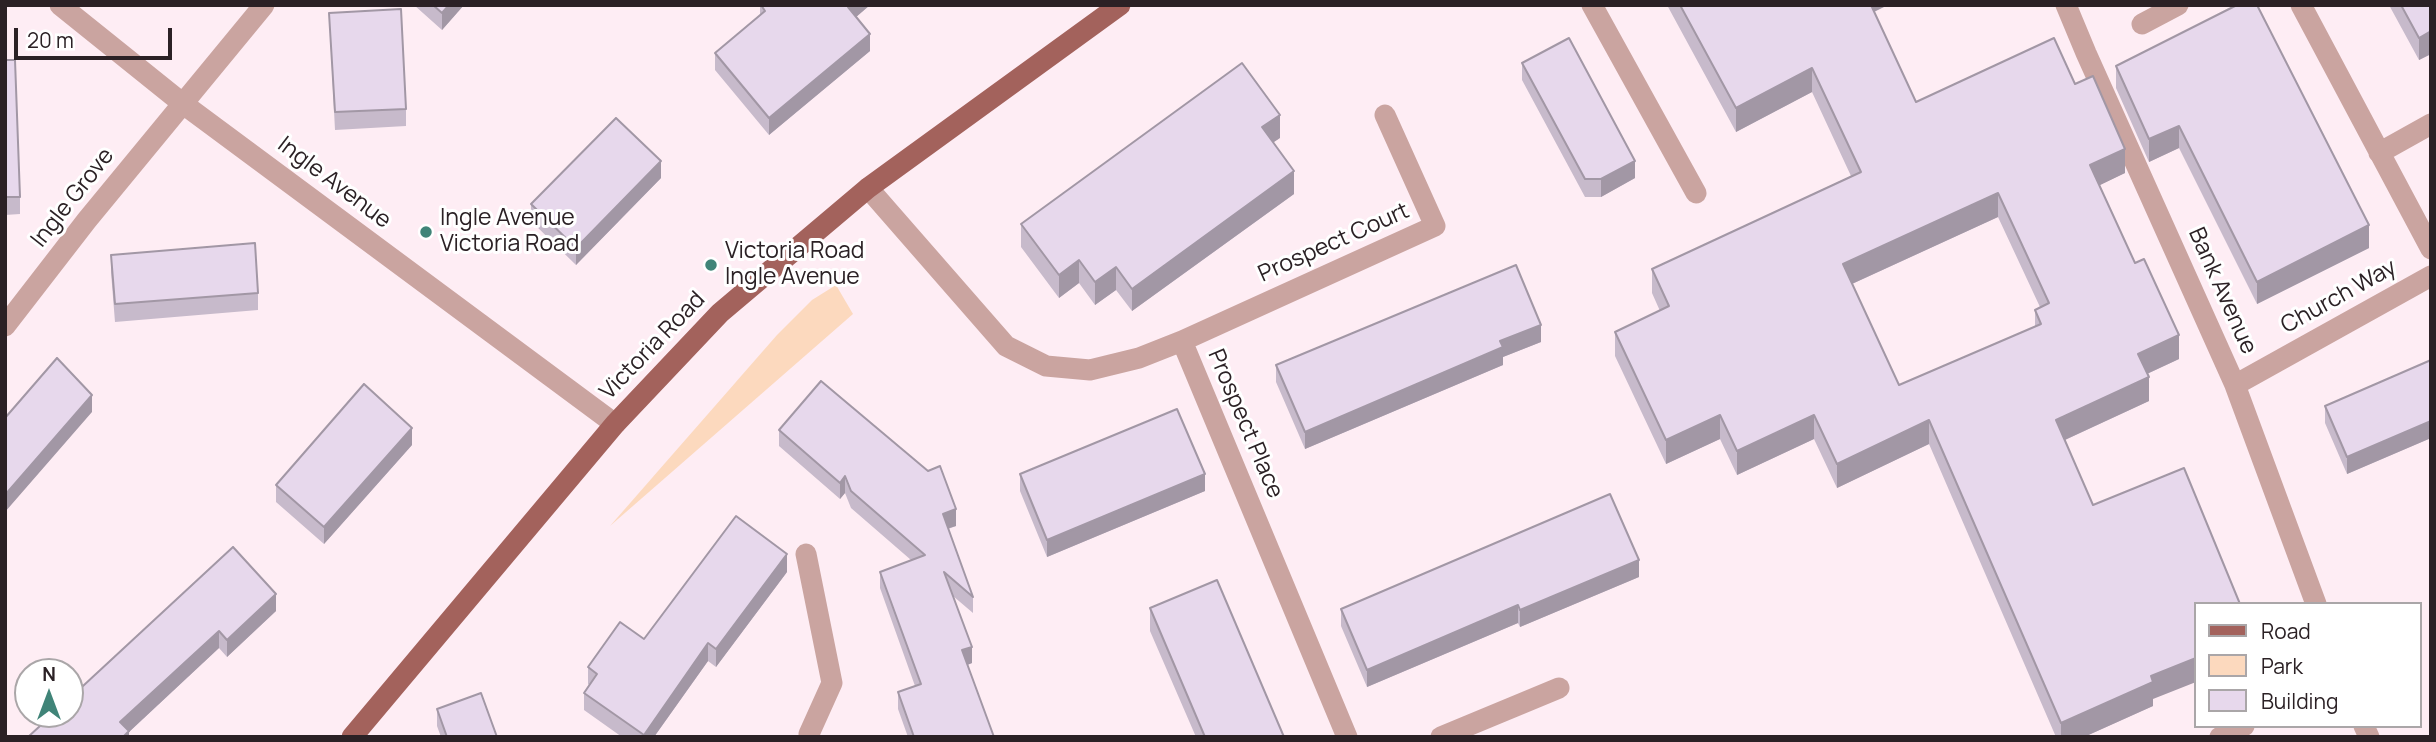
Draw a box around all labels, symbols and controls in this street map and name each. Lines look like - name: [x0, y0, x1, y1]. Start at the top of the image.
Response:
- scale bar: [18, 14, 175, 58]
- text: 20 m: [27, 26, 74, 54]
- street label: Ingle Avenue: [272, 131, 396, 235]
- street label: Ingle Grove: [26, 143, 120, 253]
- street label: Prospect Court: [1254, 197, 1414, 289]
- place label: Ingle Avenue Victoria Road: [440, 205, 579, 259]
- marker: Ingle Avenue Victoria Road: [418, 224, 434, 240]
- street label: Bank Avenue: [2182, 224, 2262, 358]
- place label: Victoria Road Ingle Avenue: [725, 238, 864, 292]
- street label: Church Way: [2277, 254, 2401, 340]
- marker: Victoria Road Ingle Avenue: [703, 257, 719, 273]
- street label: Victoria Road: [595, 286, 711, 406]
- street label: Prospect Place: [1201, 345, 1289, 503]
- legend: [2194, 602, 2422, 728]
- text: Road: [2261, 617, 2311, 645]
- text: Park: [2261, 652, 2303, 680]
- north arrow: [14, 658, 84, 728]
- text: N: [42, 661, 56, 687]
- text: Building: [2261, 687, 2338, 715]

